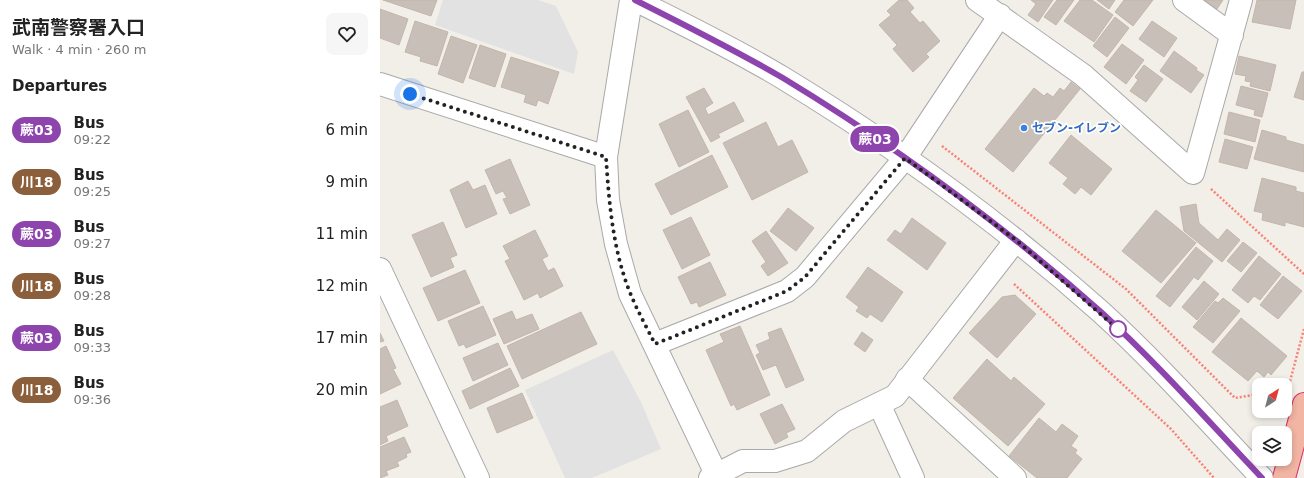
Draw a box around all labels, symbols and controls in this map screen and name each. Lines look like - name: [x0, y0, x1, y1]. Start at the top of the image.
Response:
- button: heart: [326, 13, 368, 55]
- text: 武南警察署入口: [12, 16, 145, 38]
- text: Walk · 4 min · 260 m: [12, 42, 146, 57]
- text: Departures: [12, 77, 107, 95]
- your location: [400, 84, 420, 104]
- text: Bus: [73, 114, 105, 132]
- text: 6 min: [325, 121, 368, 139]
- place label: セブン-イレブン: [1032, 121, 1121, 135]
- text: 蕨03: [20, 122, 53, 138]
- marker: セブン-イレブン: [1019, 123, 1029, 133]
- line badge: 蕨03: [852, 126, 898, 152]
- text: 蕨03: [858, 131, 892, 147]
- text: 09:22: [73, 132, 111, 147]
- text: Bus: [73, 166, 105, 184]
- text: 9 min: [325, 173, 368, 191]
- text: 川18: [20, 174, 53, 190]
- text: 09:25: [73, 184, 111, 199]
- text: Bus: [73, 218, 105, 236]
- text: 11 min: [316, 225, 368, 243]
- text: 蕨03: [20, 226, 53, 242]
- text: 09:27: [73, 236, 111, 251]
- text: Bus: [73, 270, 105, 288]
- text: 12 min: [316, 277, 368, 295]
- text: 川18: [20, 278, 53, 294]
- text: 09:28: [73, 288, 111, 303]
- unlabelled marker: [1109, 320, 1127, 338]
- text: Bus: [73, 322, 105, 340]
- text: 17 min: [316, 329, 368, 347]
- text: 蕨03: [20, 330, 53, 346]
- text: 09:33: [73, 340, 111, 355]
- text: Bus: [73, 374, 105, 392]
- north arrow: [1252, 378, 1292, 418]
- map controls: [1252, 378, 1292, 466]
- text: 20 min: [316, 381, 368, 399]
- text: 川18: [20, 382, 53, 398]
- text: 09:36: [73, 392, 111, 407]
- button: layers: [1252, 426, 1292, 466]

